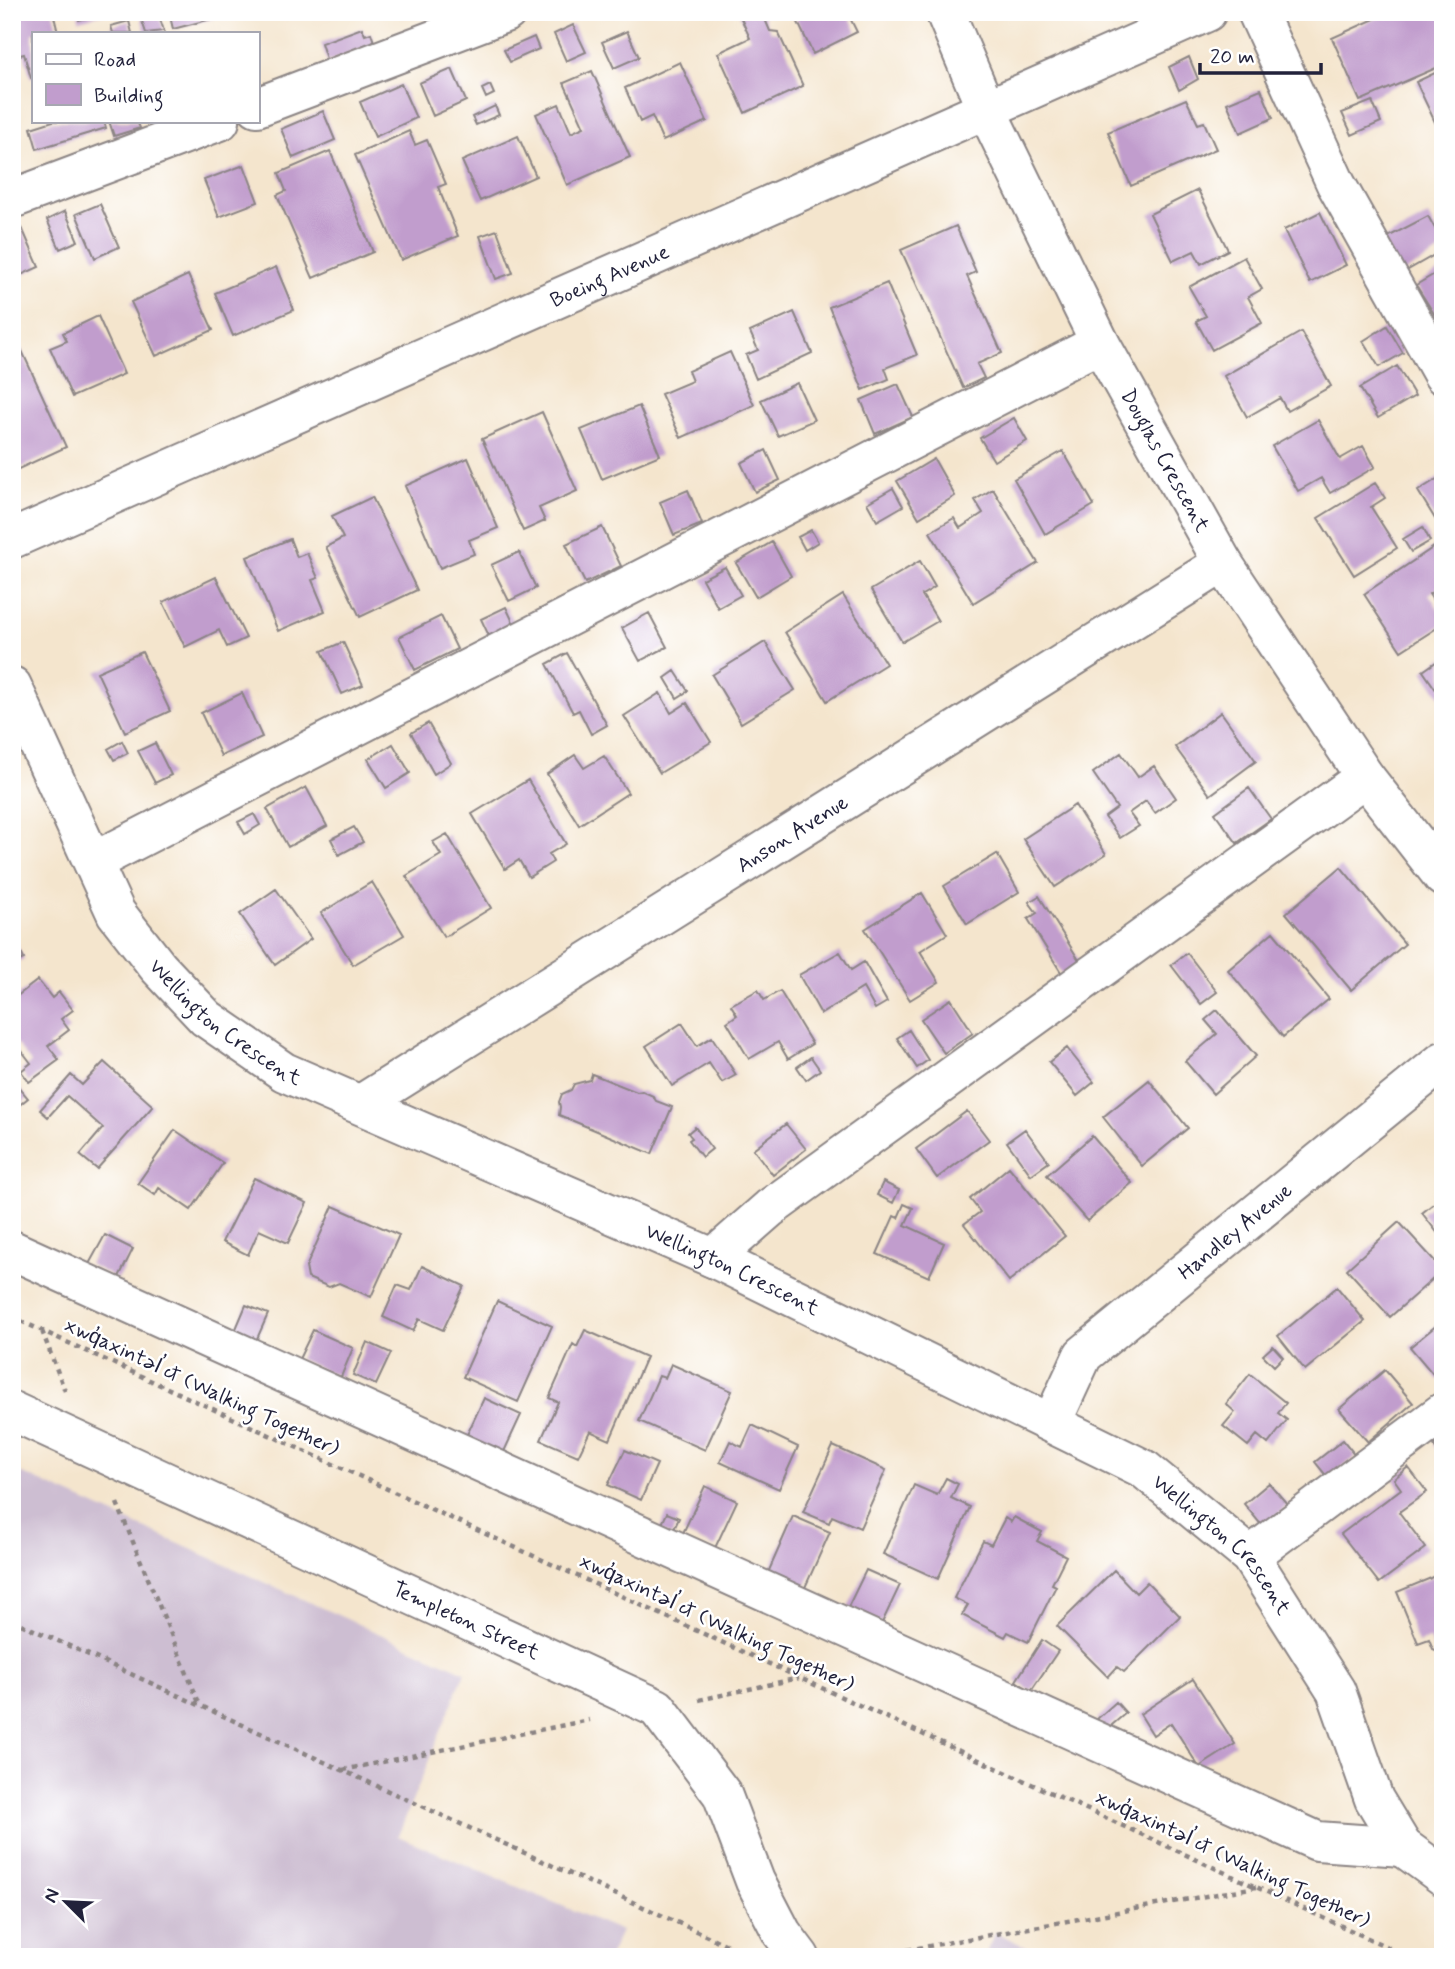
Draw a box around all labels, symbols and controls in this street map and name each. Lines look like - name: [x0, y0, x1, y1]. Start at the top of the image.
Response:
- legend: [32, 32, 259, 122]
- scale bar: [1200, 32, 1320, 76]
- text: 20 m: [1210, 43, 1255, 71]
- text: Road: [94, 46, 136, 74]
- text: Building: [94, 82, 164, 112]
- street label: Boeing Avenue: [546, 238, 674, 315]
- street label: Douglas Crescent: [1113, 384, 1216, 538]
- street label: Anson Avenue: [732, 789, 854, 880]
- street label: Wellington Crescent: [143, 953, 306, 1093]
- street label: Handley Avenue: [1173, 1177, 1299, 1287]
- street label: Wellington Crescent: [641, 1217, 824, 1323]
- street label: xʷq̓axintəl̕ ct (Walking Together): [59, 1309, 345, 1465]
- street label: Wellington Crescent: [1146, 1468, 1297, 1621]
- street label: xʷq̓axintəl̕ ct (Walking Together): [574, 1545, 860, 1701]
- street label: Templeton Street: [388, 1575, 545, 1667]
- street label: xʷq̓axintəl̕ ct (Walking Together): [1090, 1781, 1376, 1937]
- north arrow: [32, 1868, 102, 1938]
- text: N: [38, 1885, 66, 1907]

